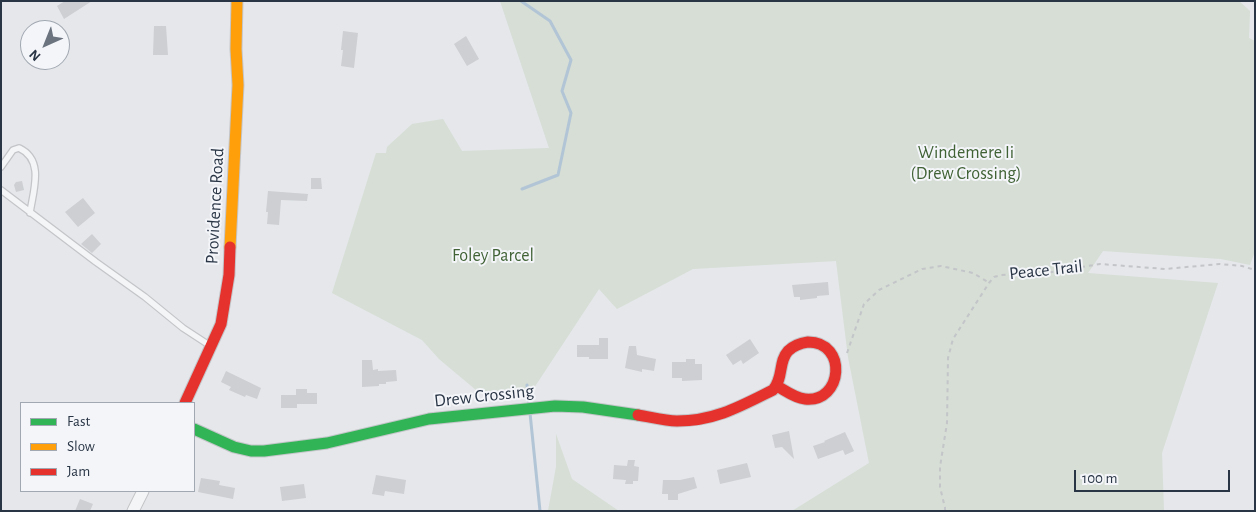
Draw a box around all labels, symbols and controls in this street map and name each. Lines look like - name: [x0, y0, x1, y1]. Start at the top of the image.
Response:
- north arrow: [20, 20, 70, 70]
- text: N: [27, 47, 44, 63]
- park label: Windemere Ii (Drew Crossing): [911, 142, 1021, 184]
- street label: Providence Road: [201, 147, 229, 265]
- park label: Foley Parcel: [452, 245, 534, 267]
- street label: Peace Trail: [1008, 255, 1084, 285]
- street label: Drew Crossing: [433, 380, 535, 412]
- legend: [20, 402, 195, 492]
- text: Fast: [67, 414, 90, 429]
- text: Slow: [67, 439, 95, 454]
- scale bar: [1076, 460, 1232, 492]
- text: Jam: [67, 464, 90, 479]
- text: 100 m: [1082, 471, 1117, 486]

